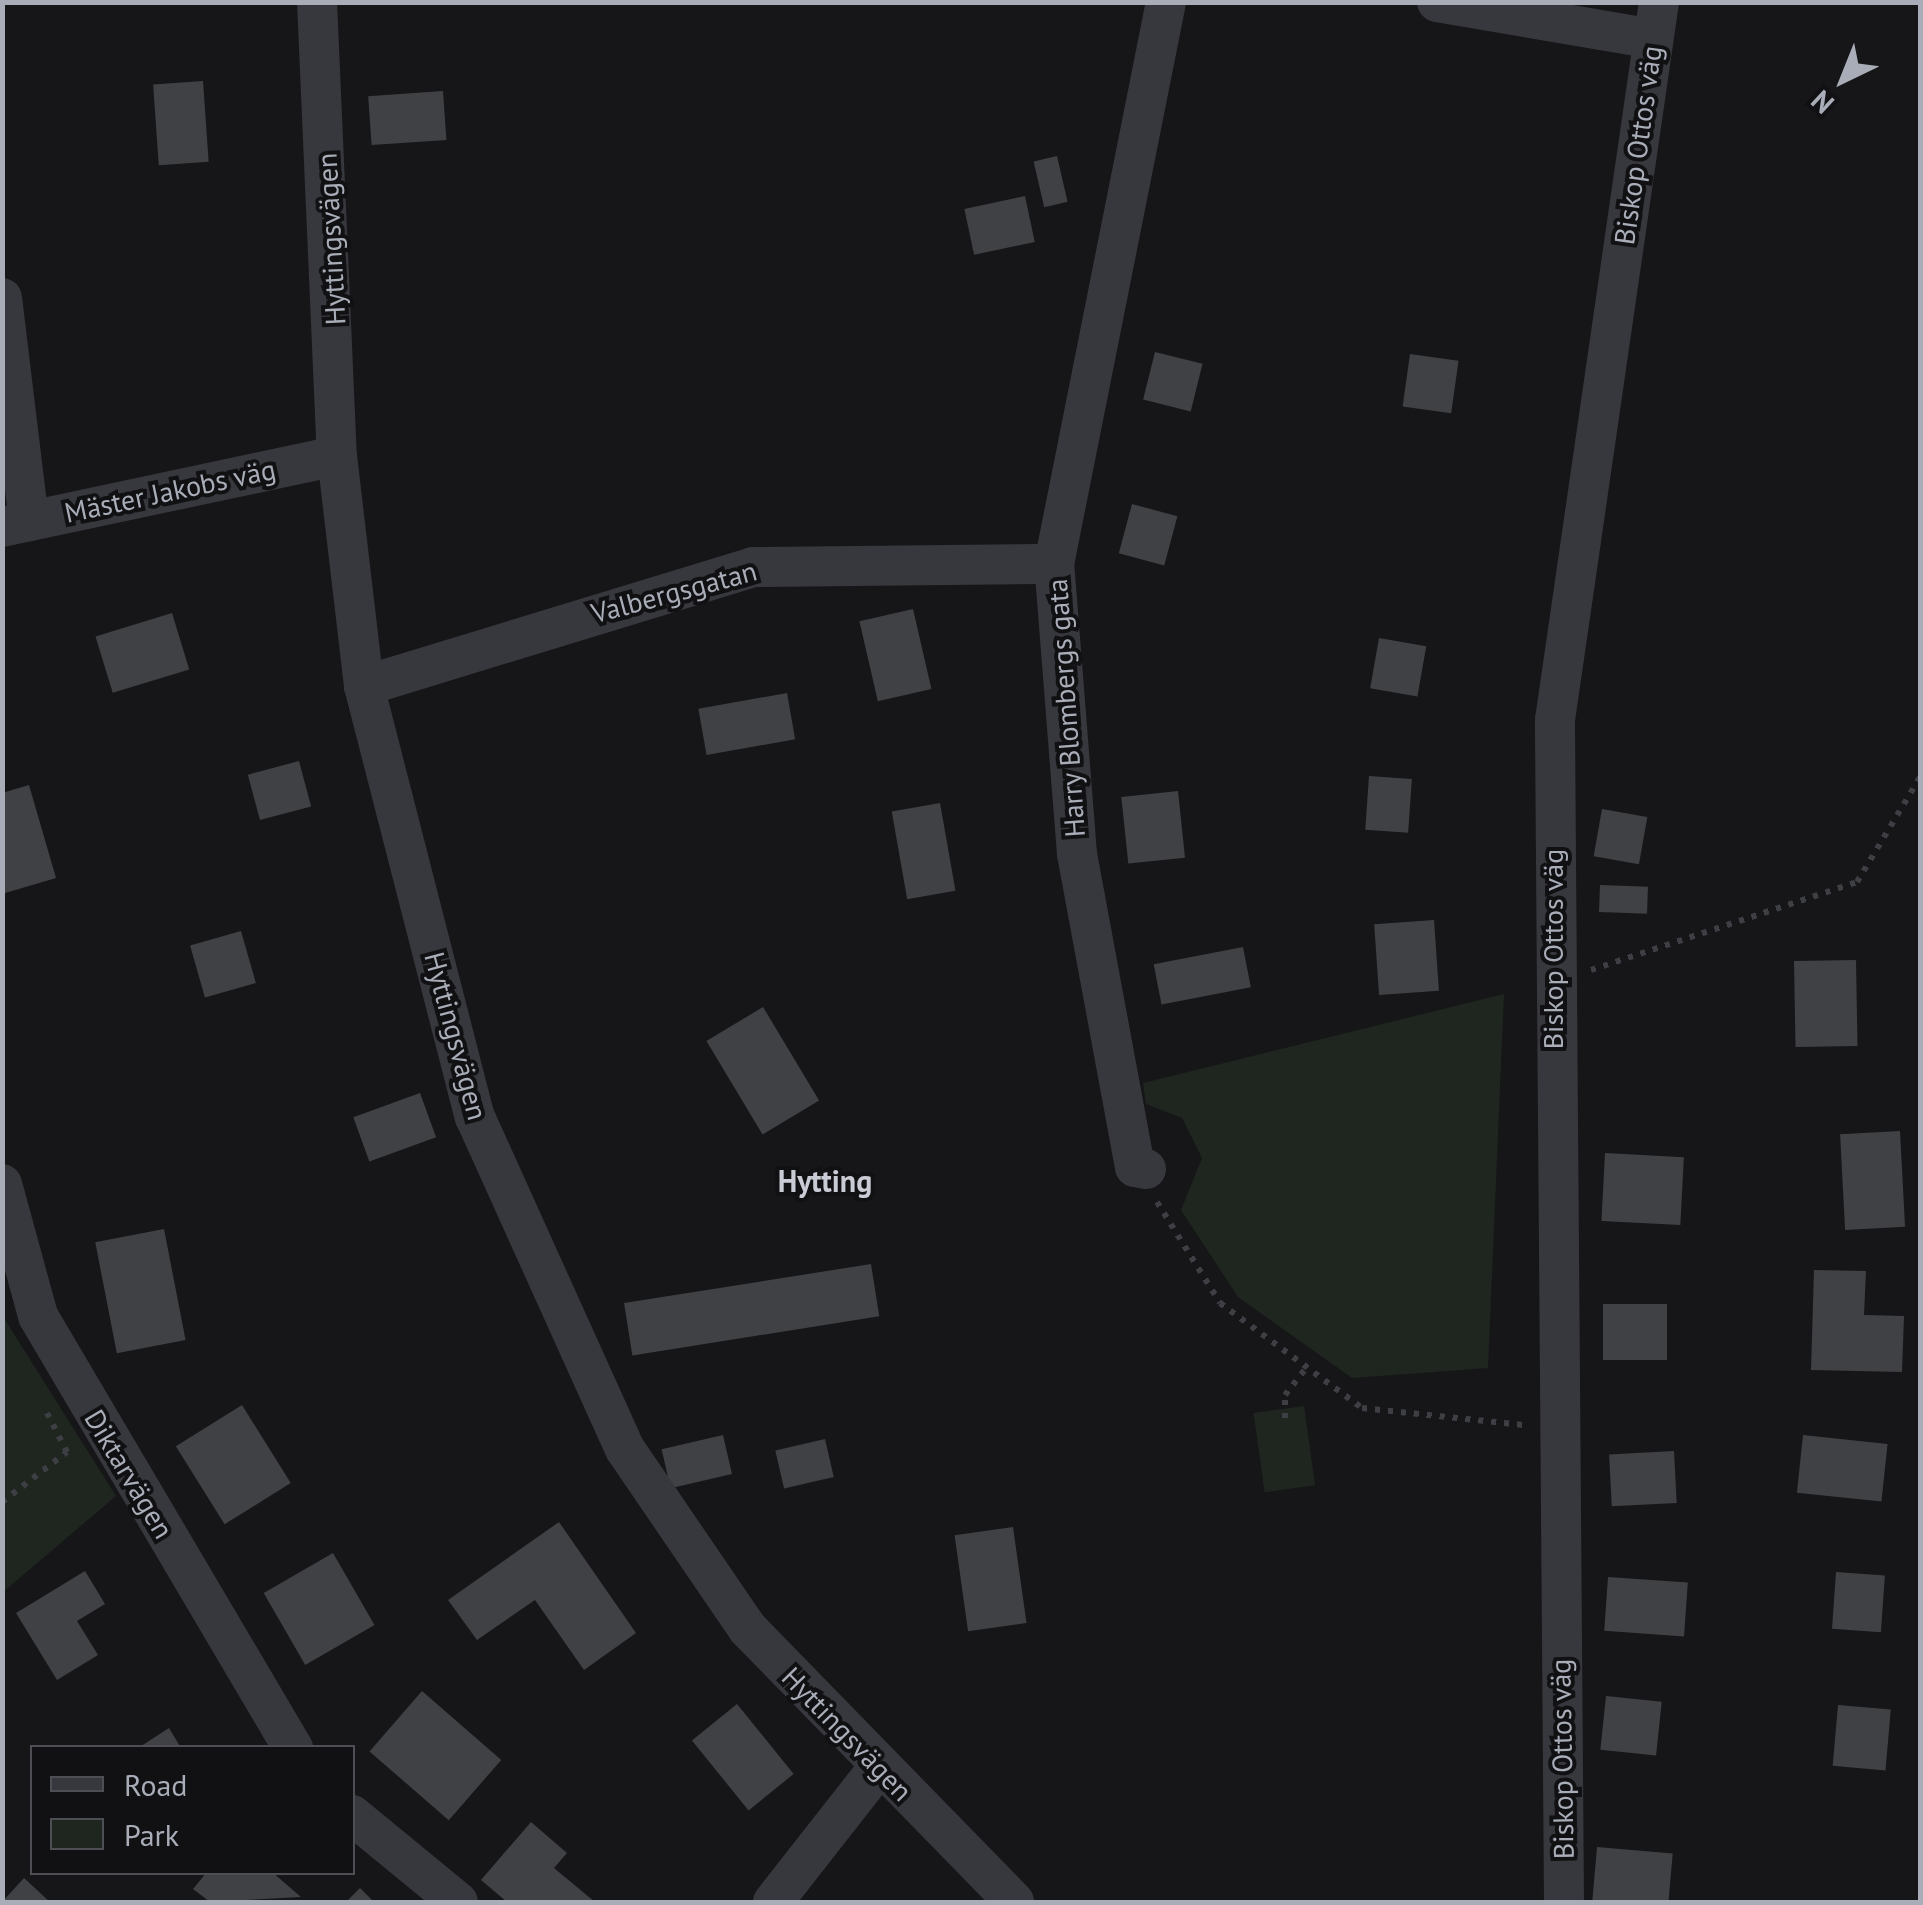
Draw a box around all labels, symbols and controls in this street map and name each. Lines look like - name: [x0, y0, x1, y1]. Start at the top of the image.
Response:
- north arrow: [1793, 30, 1893, 130]
- street label: Biskop Ottos väg: [1607, 43, 1669, 247]
- text: N: [1803, 82, 1842, 122]
- street label: Hyttingsvägen: [310, 152, 352, 326]
- street label: Mäster Jakobs väg: [61, 452, 279, 530]
- street label: Valbergsgatan: [588, 554, 760, 630]
- street label: Harry Blombergs gata: [1040, 577, 1092, 839]
- street label: Biskop Ottos väg: [1536, 849, 1570, 1049]
- street label: Hyttingsvägen: [417, 948, 495, 1124]
- district label: Hytting: [778, 1163, 872, 1199]
- street label: Diktarvägen: [77, 1404, 181, 1544]
- street label: Biskop Ottos väg: [1543, 1658, 1581, 1860]
- street label: Hyttingsvägen: [775, 1660, 919, 1808]
- legend: [30, 1745, 355, 1875]
- text: Road: [124, 1765, 188, 1804]
- text: Park: [124, 1815, 179, 1854]

